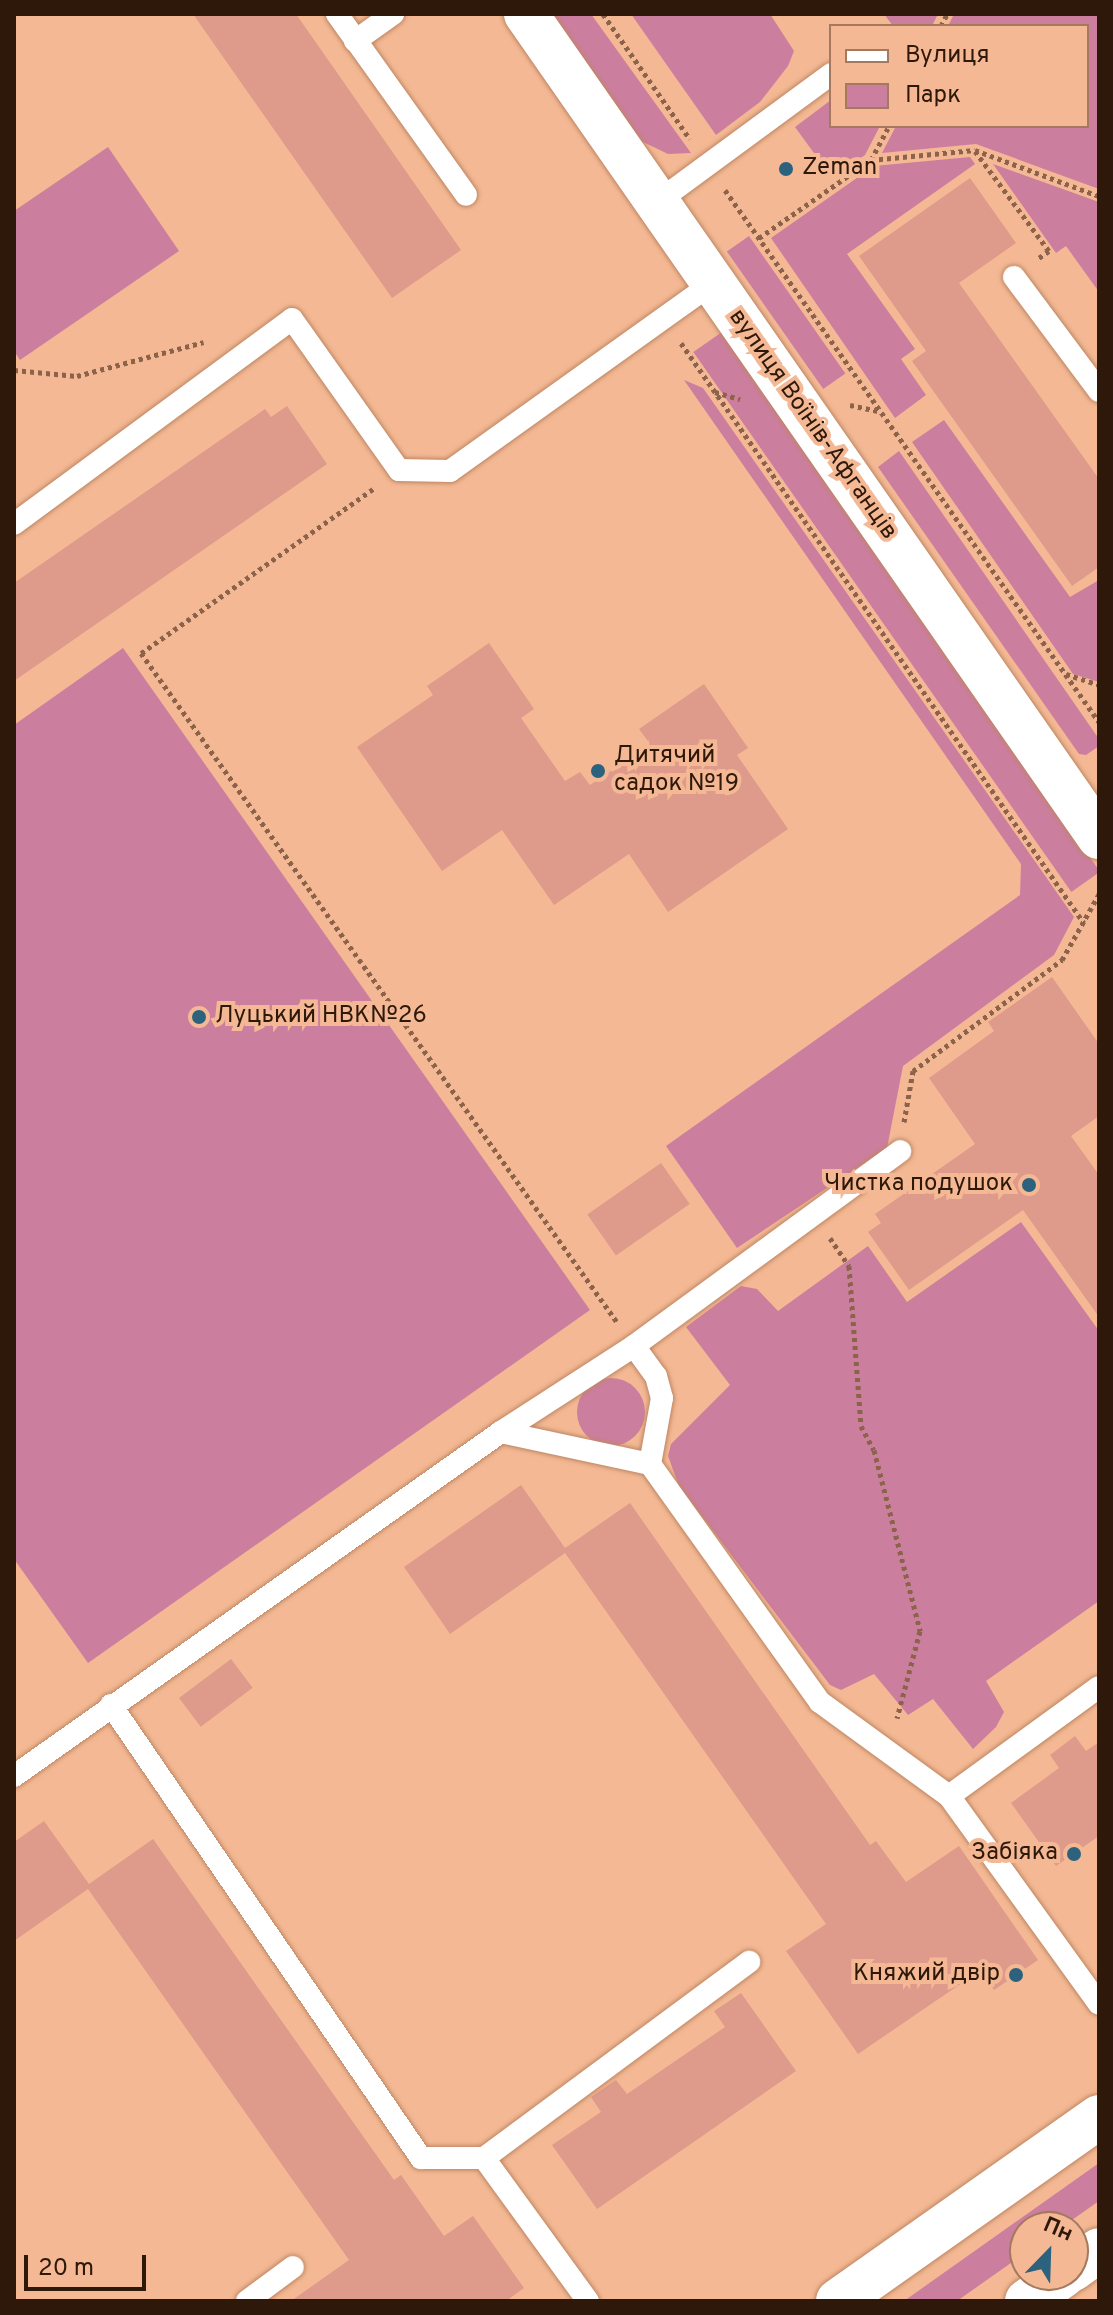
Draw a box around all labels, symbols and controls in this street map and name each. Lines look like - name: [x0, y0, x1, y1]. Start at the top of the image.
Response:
- legend: [829, 24, 1089, 128]
- text: Вулиця: [905, 41, 989, 71]
- text: Парк: [905, 81, 961, 111]
- place label: Zeman: [802, 155, 877, 183]
- marker: Zeman: [777, 160, 795, 178]
- street label: вулиця Воїнів-Афганців: [721, 304, 903, 546]
- place label: Дитячий садок №19: [614, 743, 739, 799]
- marker: Дитячий садок №19: [589, 762, 607, 780]
- place label: Луцький НВК№26: [215, 1003, 427, 1031]
- marker: Луцький НВК№26: [190, 1008, 208, 1026]
- place label: Чистка подушок: [824, 1171, 1013, 1199]
- marker: Чистка подушок: [1020, 1176, 1038, 1194]
- place label: Забіяка: [971, 1840, 1058, 1868]
- marker: Забіяка: [1065, 1845, 1083, 1863]
- place label: Княжий двір: [853, 1961, 1000, 1989]
- marker: Княжий двір: [1007, 1966, 1025, 1984]
- north arrow: [1009, 2211, 1089, 2291]
- text: Пн: [1039, 2212, 1077, 2249]
- scale bar: [28, 2239, 150, 2289]
- text: 20 m: [38, 2254, 94, 2284]

